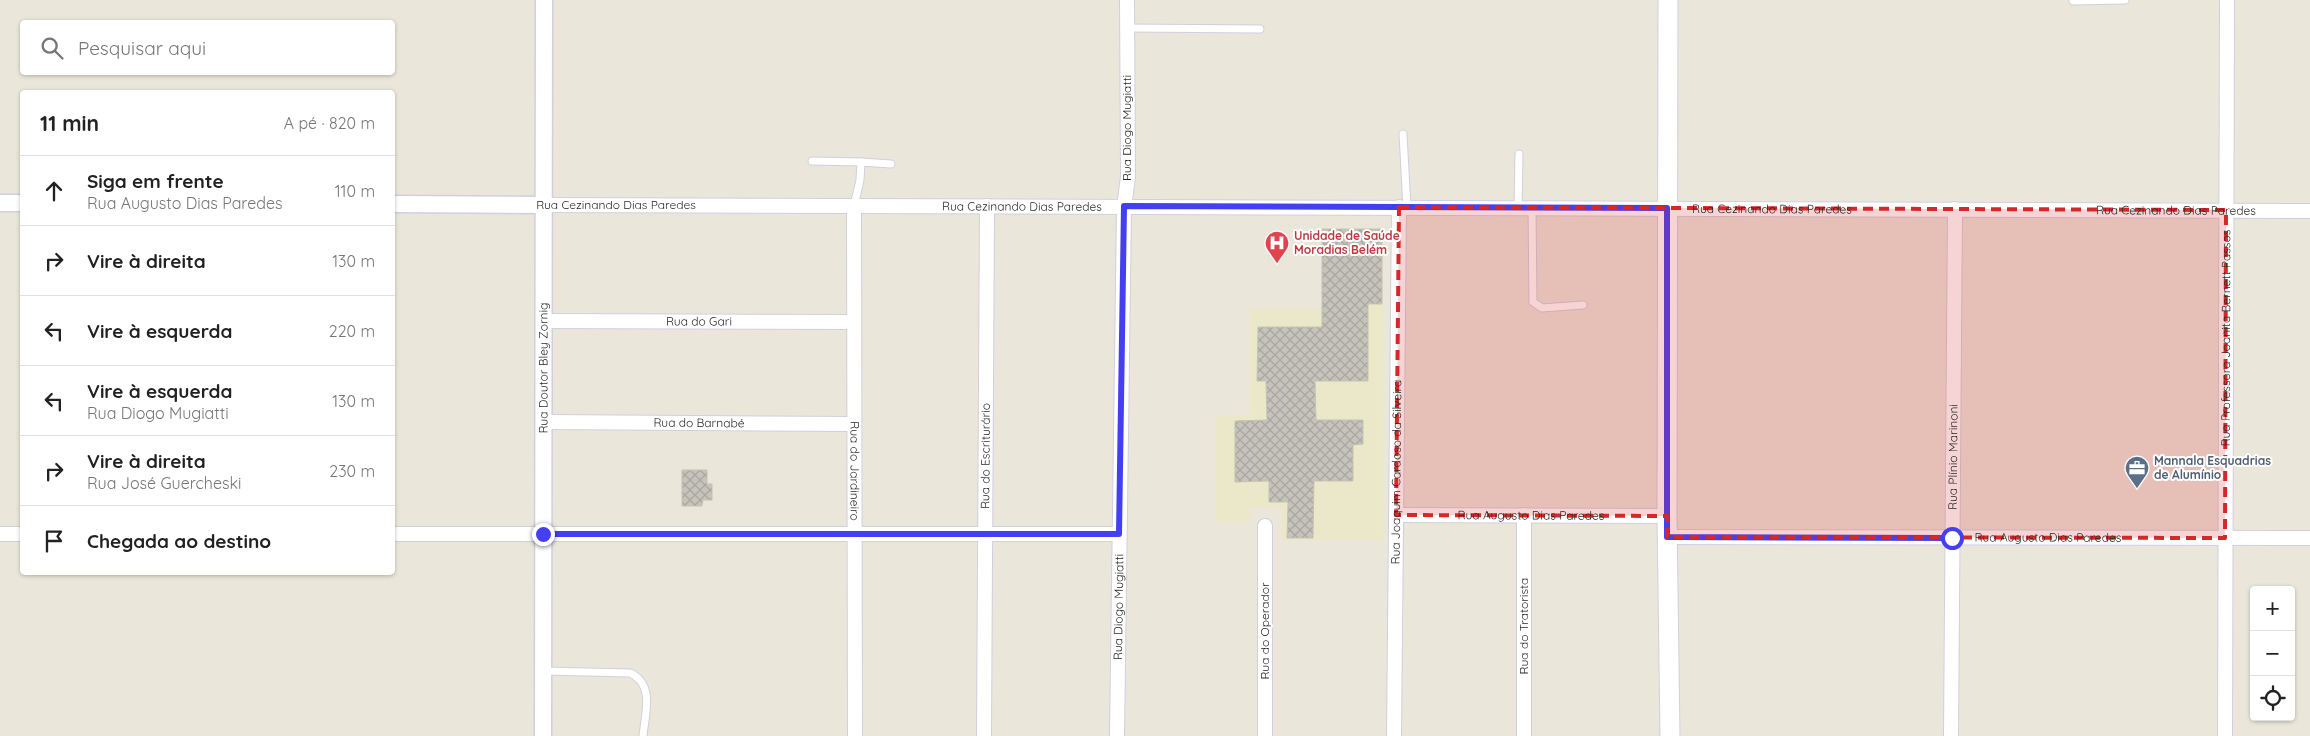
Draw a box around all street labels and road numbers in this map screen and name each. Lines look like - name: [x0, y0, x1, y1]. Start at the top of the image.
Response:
- street label: Rua Diogo Mugiatti: [1119, 75, 1134, 181]
- street label: Rua Cezinando Dias Paredes: [536, 197, 696, 212]
- street label: Rua Cezinando Dias Paredes: [942, 198, 1102, 214]
- street label: Rua Cezinando Dias Paredes: [1692, 201, 1852, 216]
- street label: Rua Cezinando Dias Paredes: [2096, 202, 2256, 218]
- street label: Rua Professora Joanita Bernett Passos: [2218, 229, 2233, 446]
- street label: Rua Doutor Bley Zornig: [535, 302, 551, 434]
- street label: Rua do Gari: [666, 313, 732, 329]
- street label: Rua Joaquim Cardoso da Silveira: [1388, 379, 1404, 565]
- street label: Rua do Escriturário: [977, 403, 993, 509]
- street label: Rua Plínio Marinoni: [1945, 404, 1961, 510]
- street label: Rua do Barnabé: [653, 415, 745, 430]
- street label: Rua do Jardineiro: [847, 421, 863, 521]
- street label: Rua Augusto Dias Paredes: [1458, 507, 1605, 523]
- street label: Rua Augusto Dias Paredes: [1975, 529, 2122, 545]
- street label: Rua Diogo Mugiatti: [1110, 554, 1126, 660]
- street label: Rua do Tratorista: [1516, 578, 1531, 674]
- street label: Rua do Operador: [1257, 582, 1272, 680]

